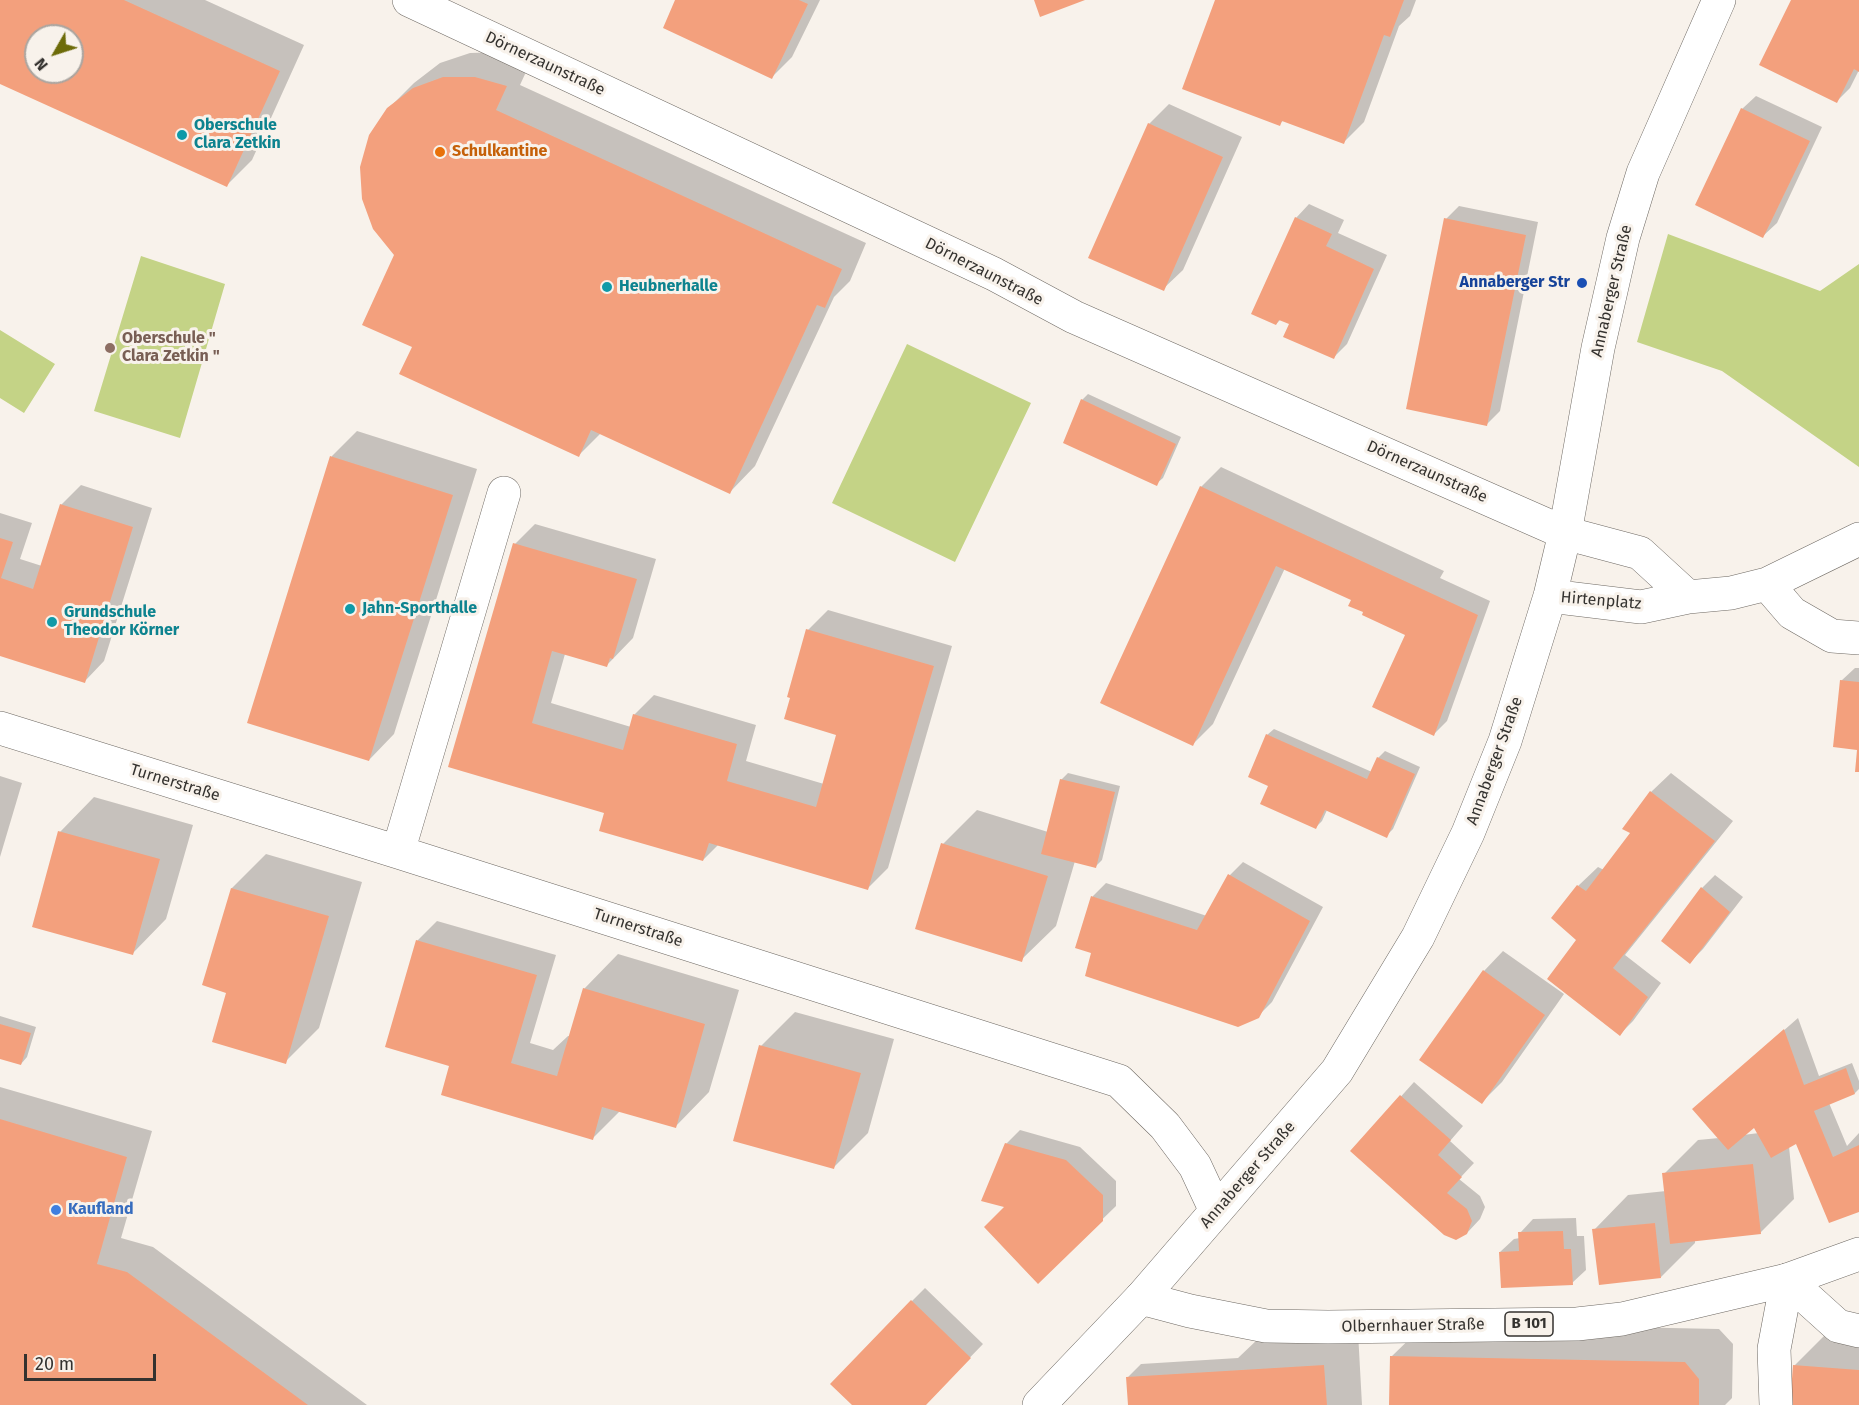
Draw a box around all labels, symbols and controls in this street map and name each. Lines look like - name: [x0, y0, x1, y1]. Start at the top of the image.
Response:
- north arrow: [24, 24, 84, 84]
- street label: Dörnerzaunstraße: [482, 28, 608, 100]
- text: N: [30, 54, 52, 74]
- place label: Oberschule Clara Zetkin: [194, 116, 281, 154]
- marker: Oberschule Clara Zetkin: [175, 128, 189, 142]
- place label: Schulkantine: [452, 142, 547, 162]
- marker: Schulkantine: [433, 145, 447, 159]
- street label: Annaberger Straße: [1587, 223, 1637, 359]
- street label: Dörnerzaunstraße: [922, 234, 1046, 310]
- place label: Annaberger Str: [1459, 273, 1570, 293]
- marker: Annaberger Str: [1575, 276, 1589, 290]
- place label: Heubnerhalle: [619, 277, 718, 297]
- marker: Heubnerhalle: [600, 280, 614, 294]
- place label: Oberschule " Clara Zetkin ": [122, 329, 220, 367]
- marker: Oberschule " Clara Zetkin ": [103, 341, 117, 355]
- street label: Dörnerzaunstraße: [1364, 437, 1490, 507]
- street label: Hirtenplatz: [1560, 588, 1642, 614]
- place label: Jahn-Sporthalle: [362, 599, 477, 619]
- marker: Jahn-Sporthalle: [343, 602, 357, 616]
- place label: Grundschule Theodor Körner: [64, 603, 179, 641]
- marker: Grundschule Theodor Körner: [45, 615, 59, 629]
- street label: Annaberger Straße: [1463, 694, 1527, 828]
- street label: Turnerstraße: [128, 760, 222, 806]
- street label: Turnerstraße: [591, 905, 685, 951]
- street label: Annaberger Straße: [1196, 1118, 1300, 1232]
- place label: Kaufland: [68, 1200, 134, 1220]
- marker: Kaufland: [49, 1203, 63, 1217]
- road number: B 101: [1505, 1312, 1553, 1336]
- street label: Olbernhauer Straße: [1341, 1315, 1485, 1337]
- scale bar: [27, 1342, 159, 1380]
- text: 20 m: [35, 1353, 74, 1375]

